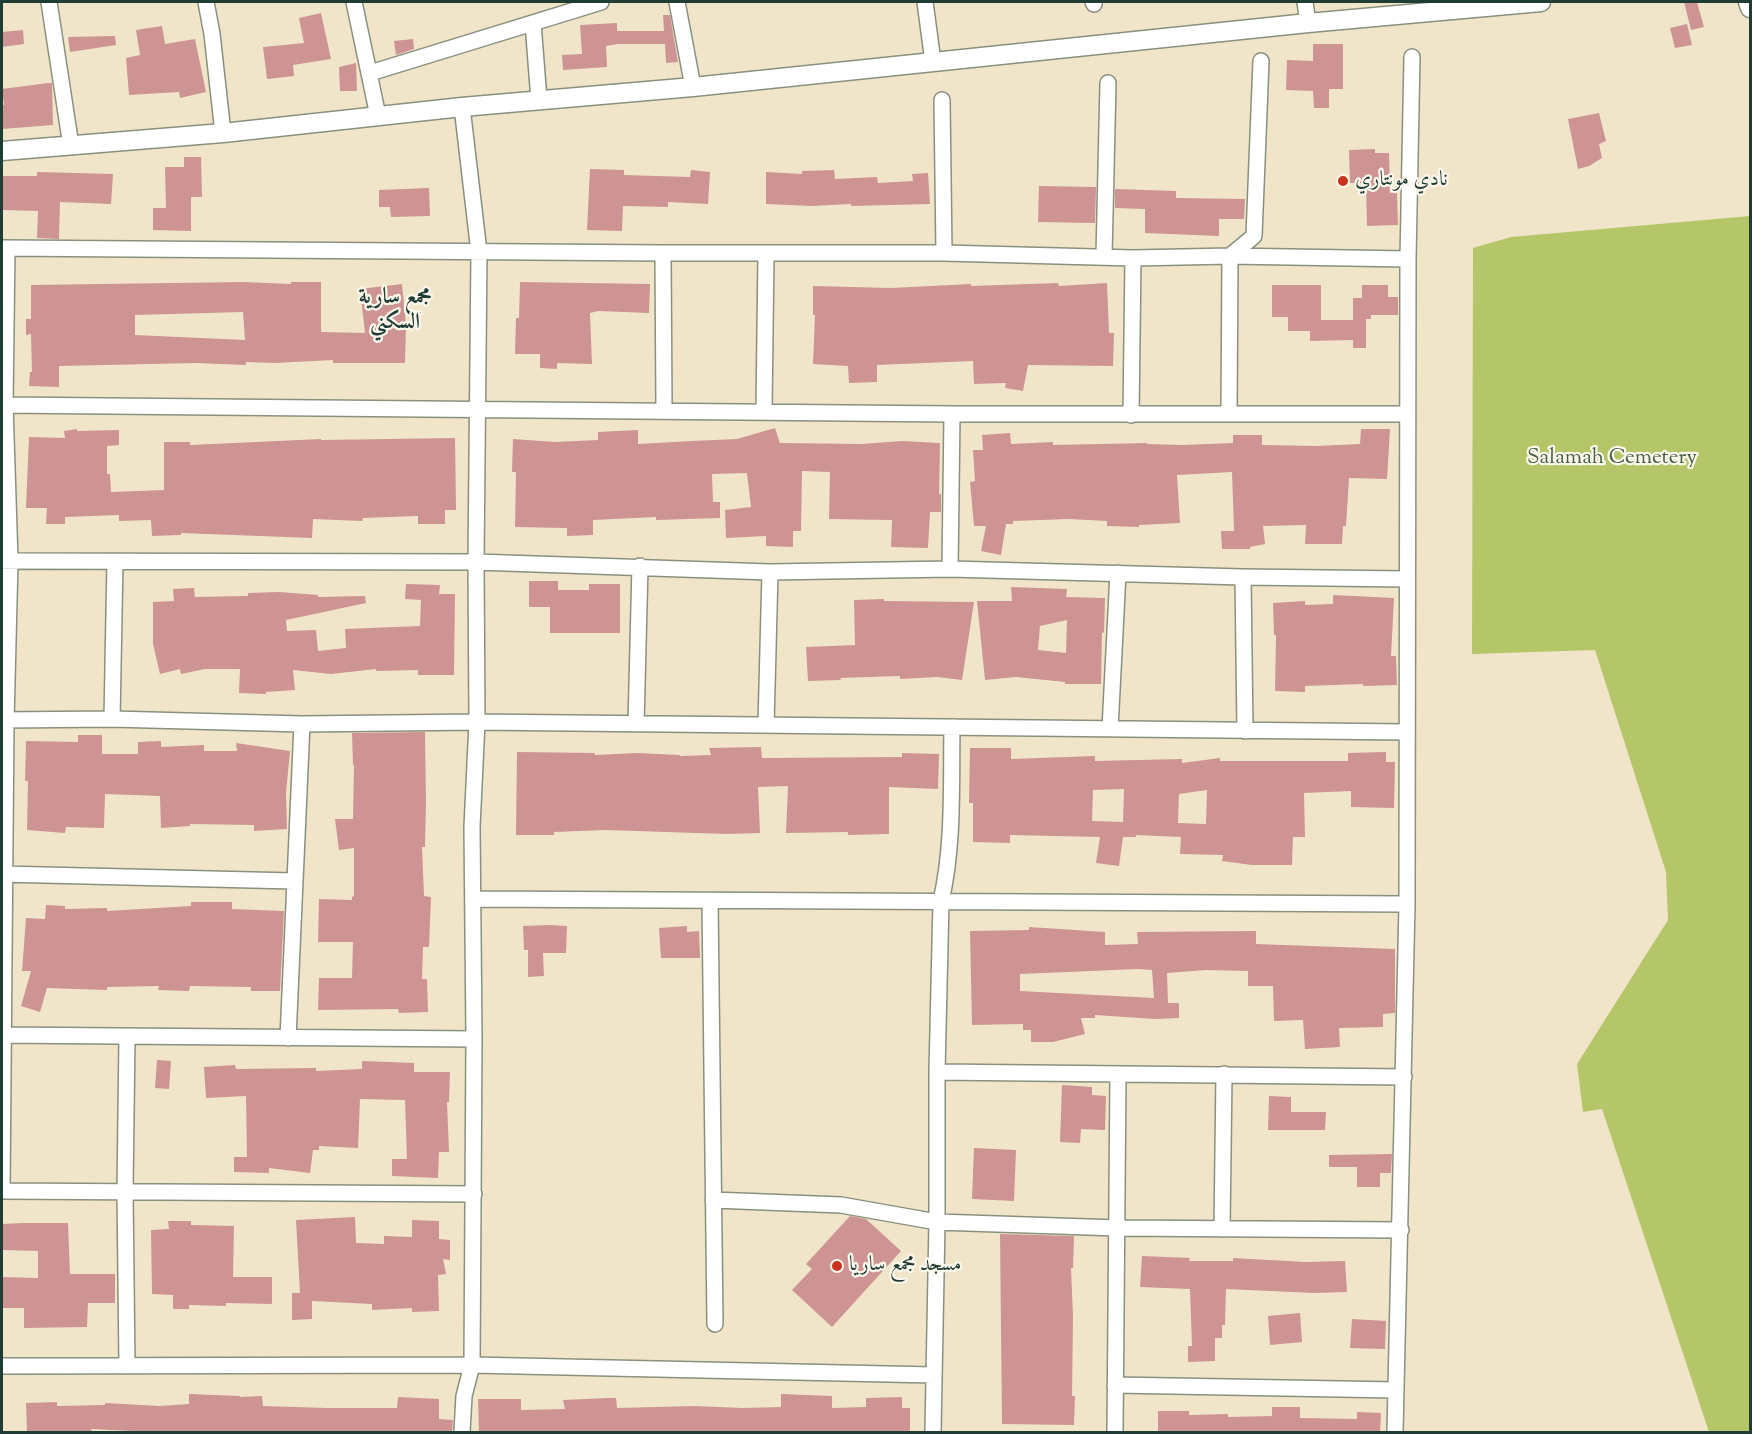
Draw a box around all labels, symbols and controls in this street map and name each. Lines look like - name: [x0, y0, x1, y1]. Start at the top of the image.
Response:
- place label: نادي مونتاري: [1355, 168, 1448, 194]
- marker: نادي مونتاري: [1336, 174, 1350, 188]
- district label: مجمع سارية السكني: [358, 286, 432, 338]
- park label: Salamah Cemetery: [1527, 446, 1697, 472]
- place label: مسجد مجمع ساريا: [849, 1253, 961, 1279]
- marker: مسجد مجمع ساريا: [830, 1259, 844, 1273]

